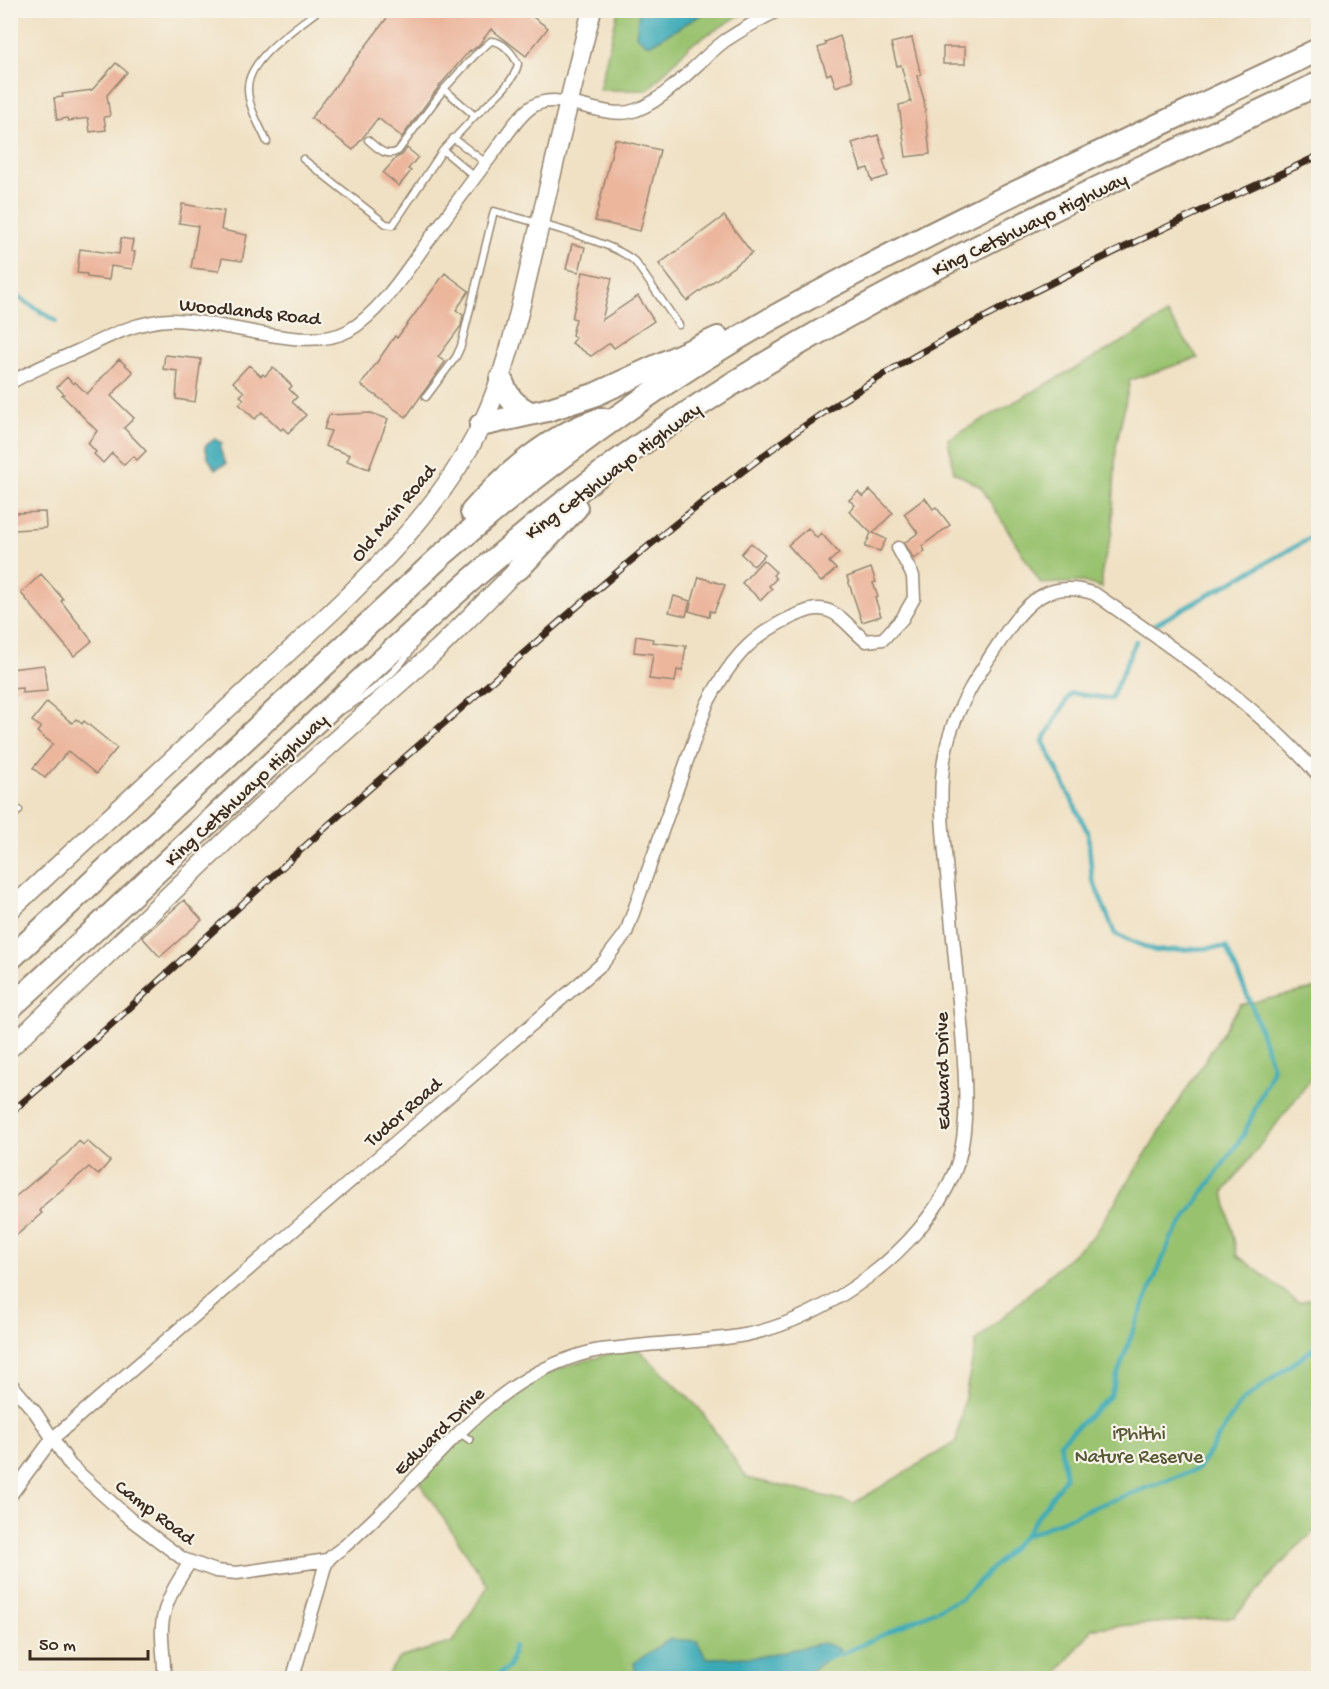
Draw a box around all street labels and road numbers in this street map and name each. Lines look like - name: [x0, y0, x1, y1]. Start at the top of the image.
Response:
- street label: King Cetshwayo Highway: [929, 169, 1132, 283]
- street label: Woodlands Road: [178, 295, 324, 333]
- street label: King Cetshwayo Highway: [522, 399, 707, 546]
- street label: Old Main Road: [347, 459, 444, 568]
- street label: King Cetshwayo Highway: [161, 710, 334, 873]
- street label: Edward Drive: [932, 1011, 957, 1130]
- street label: Tudor Road: [360, 1072, 449, 1154]
- street label: Edward Drive: [390, 1383, 491, 1482]
- street label: Camp Road: [109, 1476, 200, 1553]

